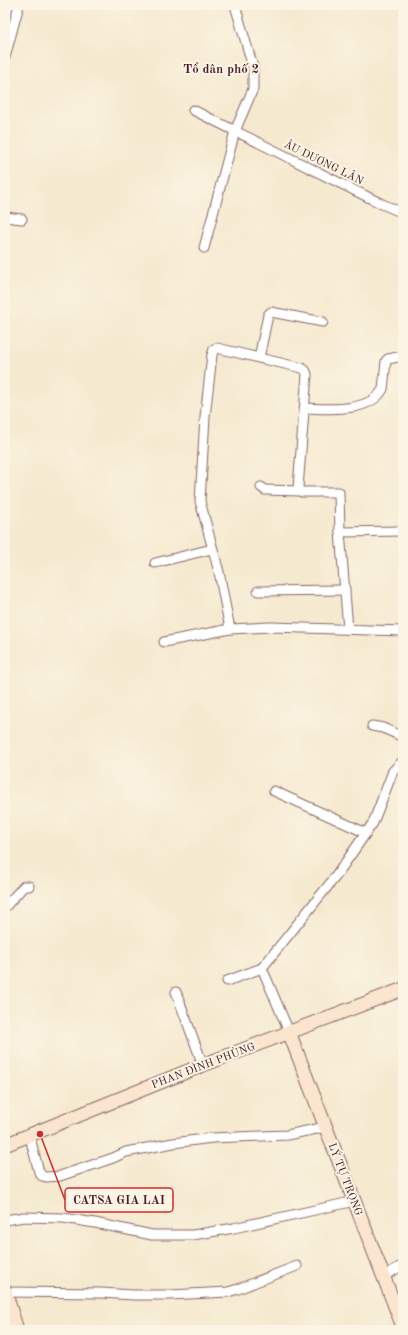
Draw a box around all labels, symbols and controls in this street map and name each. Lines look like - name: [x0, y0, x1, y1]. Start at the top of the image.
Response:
- district label: Tổ dân phố 2: [183, 62, 259, 76]
- street label: ÂU DƯƠNG LÂN: [282, 138, 366, 188]
- street label: PHAN ĐÌNH PHÙNG: [149, 1040, 257, 1091]
- street label: LÝ TỰ TRỌNG: [326, 1141, 365, 1218]
- callout: CATSA GIA LAI: [65, 1188, 173, 1212]
- text: CATSA GIA LAI: [73, 1195, 165, 1207]

